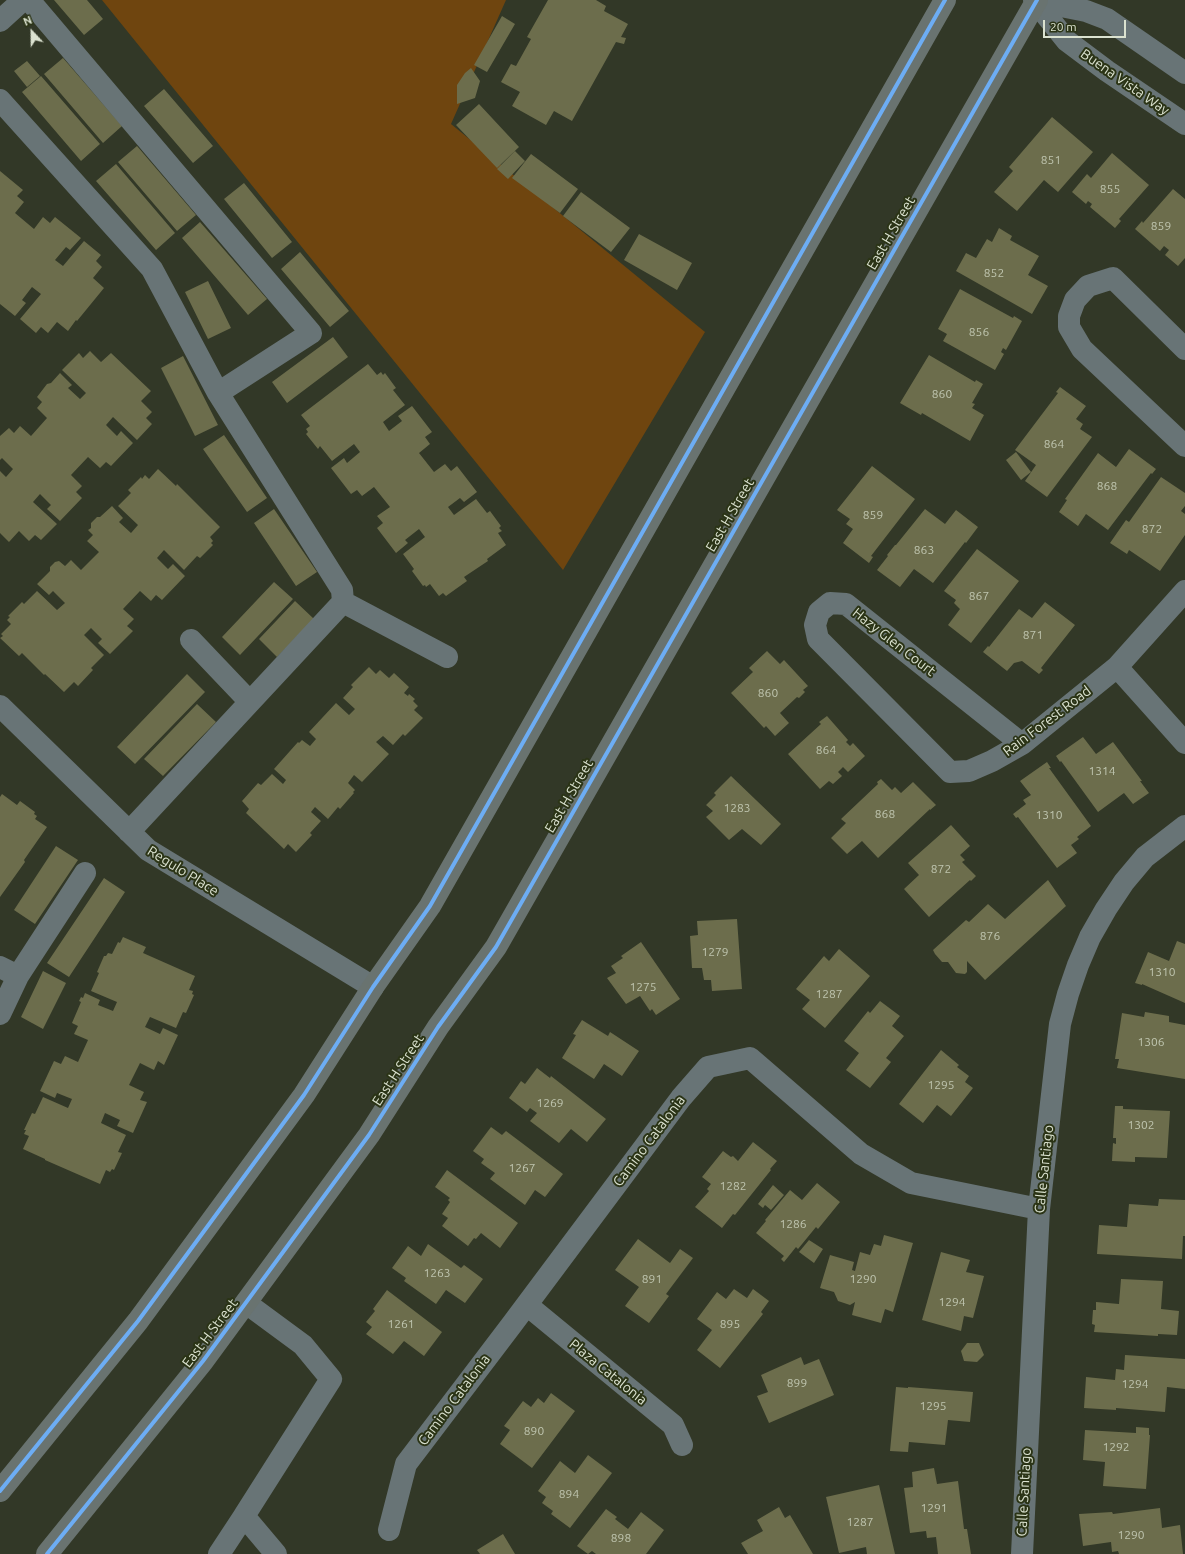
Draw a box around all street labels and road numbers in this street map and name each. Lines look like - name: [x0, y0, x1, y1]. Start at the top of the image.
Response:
- street label: Buena Vista Way: [1077, 45, 1173, 119]
- street label: East H Street: [863, 193, 919, 273]
- street label: East H Street: [702, 475, 758, 555]
- street label: Hazy Glen Court: [849, 604, 939, 680]
- street label: Rain Forest Road: [1000, 682, 1094, 760]
- street label: East H Street: [541, 756, 597, 836]
- street label: Regulo Place: [144, 842, 222, 900]
- street label: East H Street: [369, 1031, 427, 1109]
- street label: Camino Catalonia: [609, 1092, 689, 1190]
- street label: Calle Santiago: [1031, 1124, 1057, 1214]
- street label: East H Street: [179, 1295, 241, 1371]
- street label: Plaza Catalonia: [566, 1336, 650, 1408]
- street label: Camino Catalonia: [414, 1351, 494, 1449]
- street label: Calle Santiago: [1013, 1447, 1035, 1537]

